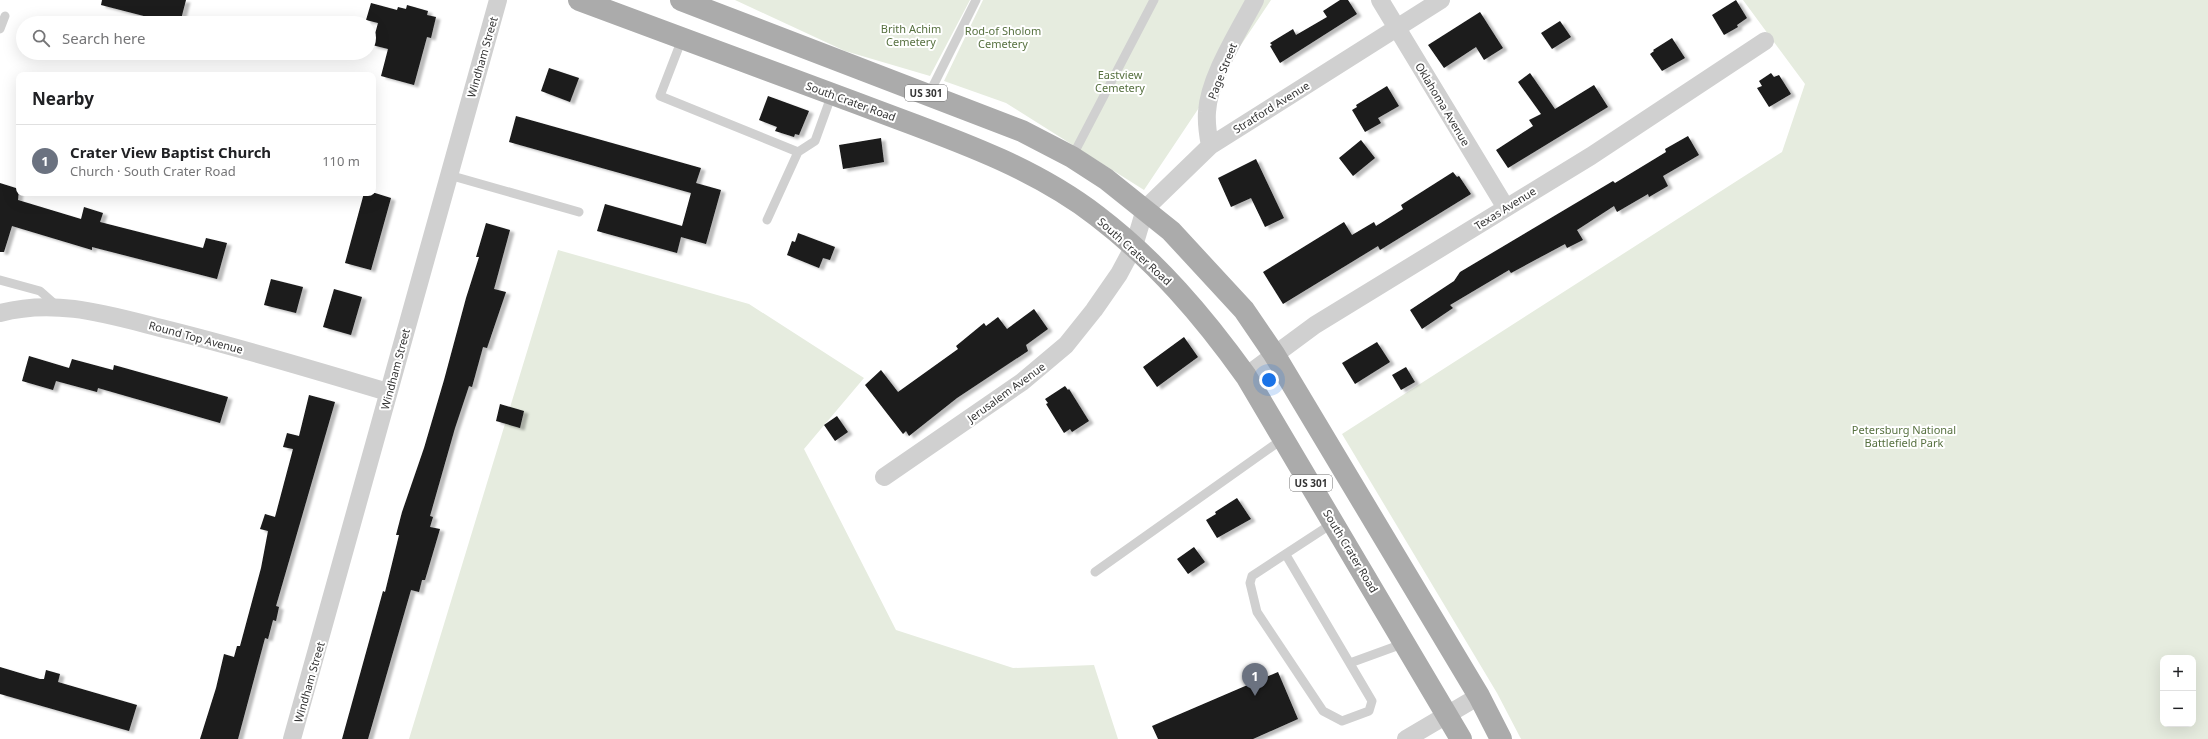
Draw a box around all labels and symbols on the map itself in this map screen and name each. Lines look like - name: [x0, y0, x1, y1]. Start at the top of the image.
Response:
- street label: Windham Street: [463, 15, 501, 99]
- park label: Brith Achim Cemetery: [881, 21, 941, 49]
- park label: Rod-of Sholom Cemetery: [965, 23, 1041, 51]
- street label: Page Street: [1204, 41, 1240, 101]
- street label: Oklahoma Avenue: [1412, 59, 1474, 149]
- park label: Eastview Cemetery: [1095, 67, 1145, 95]
- street label: Stratford Avenue: [1230, 77, 1312, 137]
- street label: South Crater Road: [804, 78, 898, 124]
- road number: US 301: [905, 85, 947, 101]
- street label: Texas Avenue: [1471, 183, 1539, 233]
- street label: South Crater Road: [1095, 214, 1175, 288]
- street label: Round Top Avenue: [147, 317, 245, 357]
- street label: Windham Street: [377, 327, 413, 411]
- street label: Jerusalem Avenue: [963, 359, 1048, 426]
- your location: [1259, 370, 1279, 390]
- park label: Petersburg National Battlefield Park: [1852, 422, 1956, 450]
- road number: US 301: [1290, 475, 1332, 491]
- street label: South Crater Road: [1320, 507, 1382, 595]
- street label: Windham Street: [290, 640, 328, 724]
- pin: 1: [1242, 663, 1268, 696]

